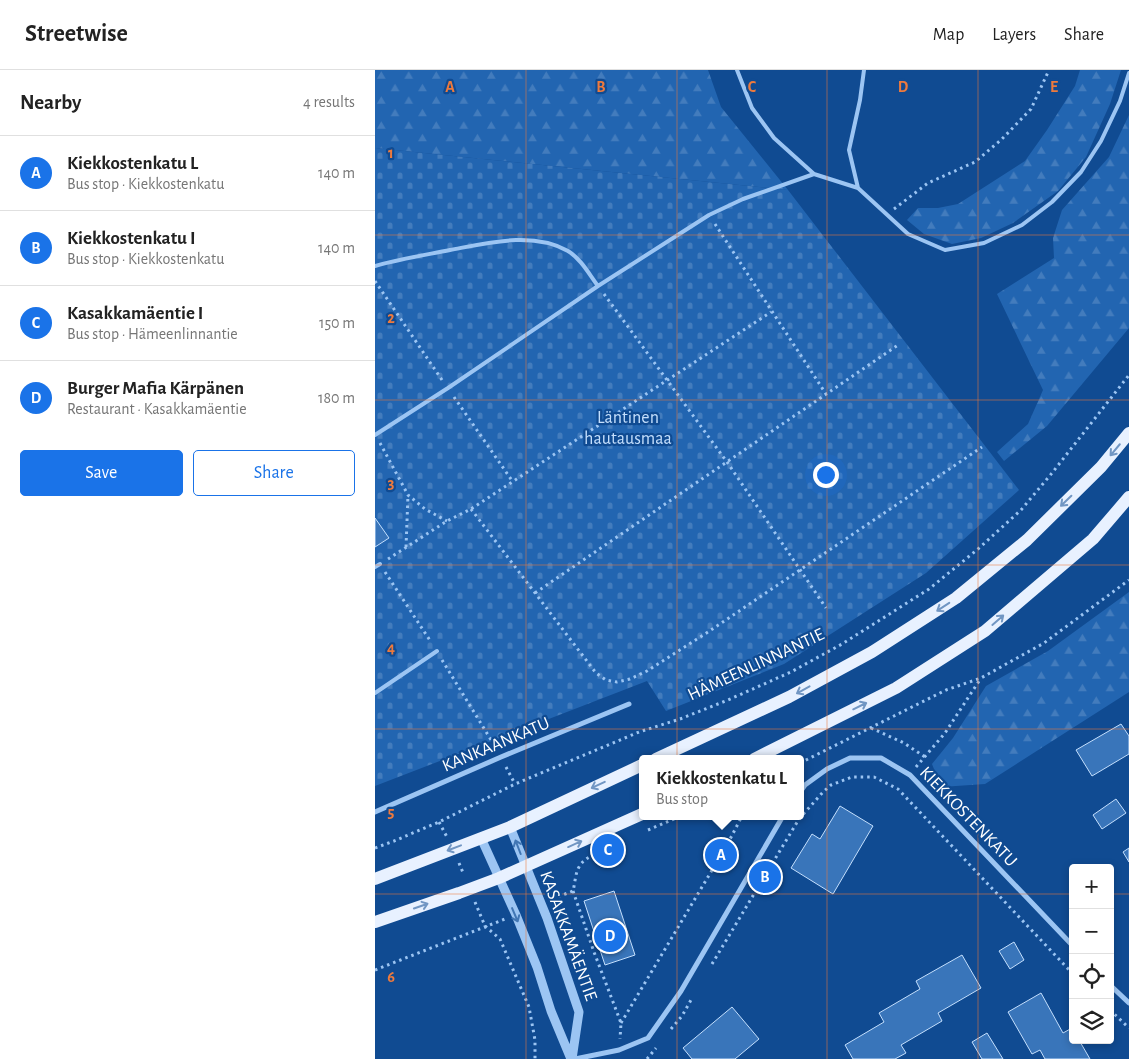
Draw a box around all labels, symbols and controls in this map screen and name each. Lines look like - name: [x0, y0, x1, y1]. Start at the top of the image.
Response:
- text: Streetwise: [25, 22, 128, 46]
- text: Map: [933, 26, 964, 44]
- text: Layers: [992, 26, 1036, 44]
- text: Share: [1064, 26, 1104, 44]
- text: A: [445, 79, 455, 95]
- text: B: [596, 79, 606, 95]
- text: C: [748, 79, 757, 95]
- text: D: [898, 79, 909, 95]
- text: E: [1050, 79, 1058, 95]
- text: Nearby: [20, 92, 81, 113]
- text: 4 results: [303, 94, 355, 110]
- text: 1: [388, 145, 394, 161]
- text: Kiekkostenkatu L: [67, 154, 198, 173]
- text: A: [31, 165, 41, 181]
- text: 140 m: [318, 165, 355, 181]
- text: Bus stop · Kiekkostenkatu: [67, 176, 224, 192]
- text: Kiekkostenkatu I: [67, 229, 196, 248]
- text: B: [31, 240, 41, 256]
- text: 140 m: [318, 240, 355, 256]
- text: Bus stop · Kiekkostenkatu: [67, 251, 224, 267]
- text: Kasakkamäentie I: [67, 304, 203, 323]
- text: 2: [387, 310, 395, 326]
- text: C: [32, 315, 40, 331]
- text: 150 m: [319, 315, 355, 331]
- text: Bus stop · Hämeenlinnantie: [67, 326, 238, 342]
- text: Burger Mafia Kärpänen: [67, 379, 244, 398]
- text: D: [31, 390, 41, 406]
- text: 180 m: [318, 390, 355, 406]
- text: Restaurant · Kasakkamäentie: [67, 401, 247, 417]
- park label: Läntinen hautausmaa: [584, 409, 672, 448]
- one-way arrow: [1109, 443, 1120, 456]
- button: Save: [20, 450, 183, 496]
- button: Share: [193, 450, 355, 496]
- your location: [813, 462, 839, 488]
- text: 3: [388, 475, 395, 491]
- one-way arrow: [1060, 495, 1072, 507]
- one-way arrow: [936, 601, 950, 612]
- one-way arrow: [991, 614, 1004, 626]
- street label: HÄMEENLINNANTIE: [684, 624, 827, 704]
- text: 4: [387, 640, 395, 656]
- one-way arrow: [797, 685, 811, 695]
- one-way arrow: [853, 701, 868, 711]
- street label: KANKAANKATU: [440, 714, 552, 776]
- popup: [639, 755, 804, 820]
- street label: KIEKKOSTENKATU: [916, 763, 1020, 871]
- text: Kiekkostenkatu L: [656, 769, 787, 788]
- one-way arrow: [591, 781, 606, 791]
- text: Bus stop: [656, 791, 708, 807]
- text: 5: [388, 804, 395, 820]
- pin: C: [592, 831, 624, 869]
- pin: A: [705, 836, 737, 874]
- one-way arrow: [567, 838, 582, 848]
- one-way arrow: [512, 840, 522, 855]
- one-way arrow: [447, 844, 462, 854]
- pin: B: [749, 858, 781, 896]
- map controls: [1069, 864, 1114, 1044]
- button: +: [1069, 864, 1114, 909]
- street label: KASAKKAMÄENTIE: [536, 868, 602, 1004]
- one-way arrow: [413, 901, 428, 910]
- one-way arrow: [511, 907, 521, 922]
- button: −: [1069, 909, 1114, 954]
- pin: D: [594, 917, 626, 955]
- button: locate: [1069, 954, 1114, 999]
- text: 6: [387, 969, 395, 985]
- button: layers: [1069, 999, 1114, 1044]

